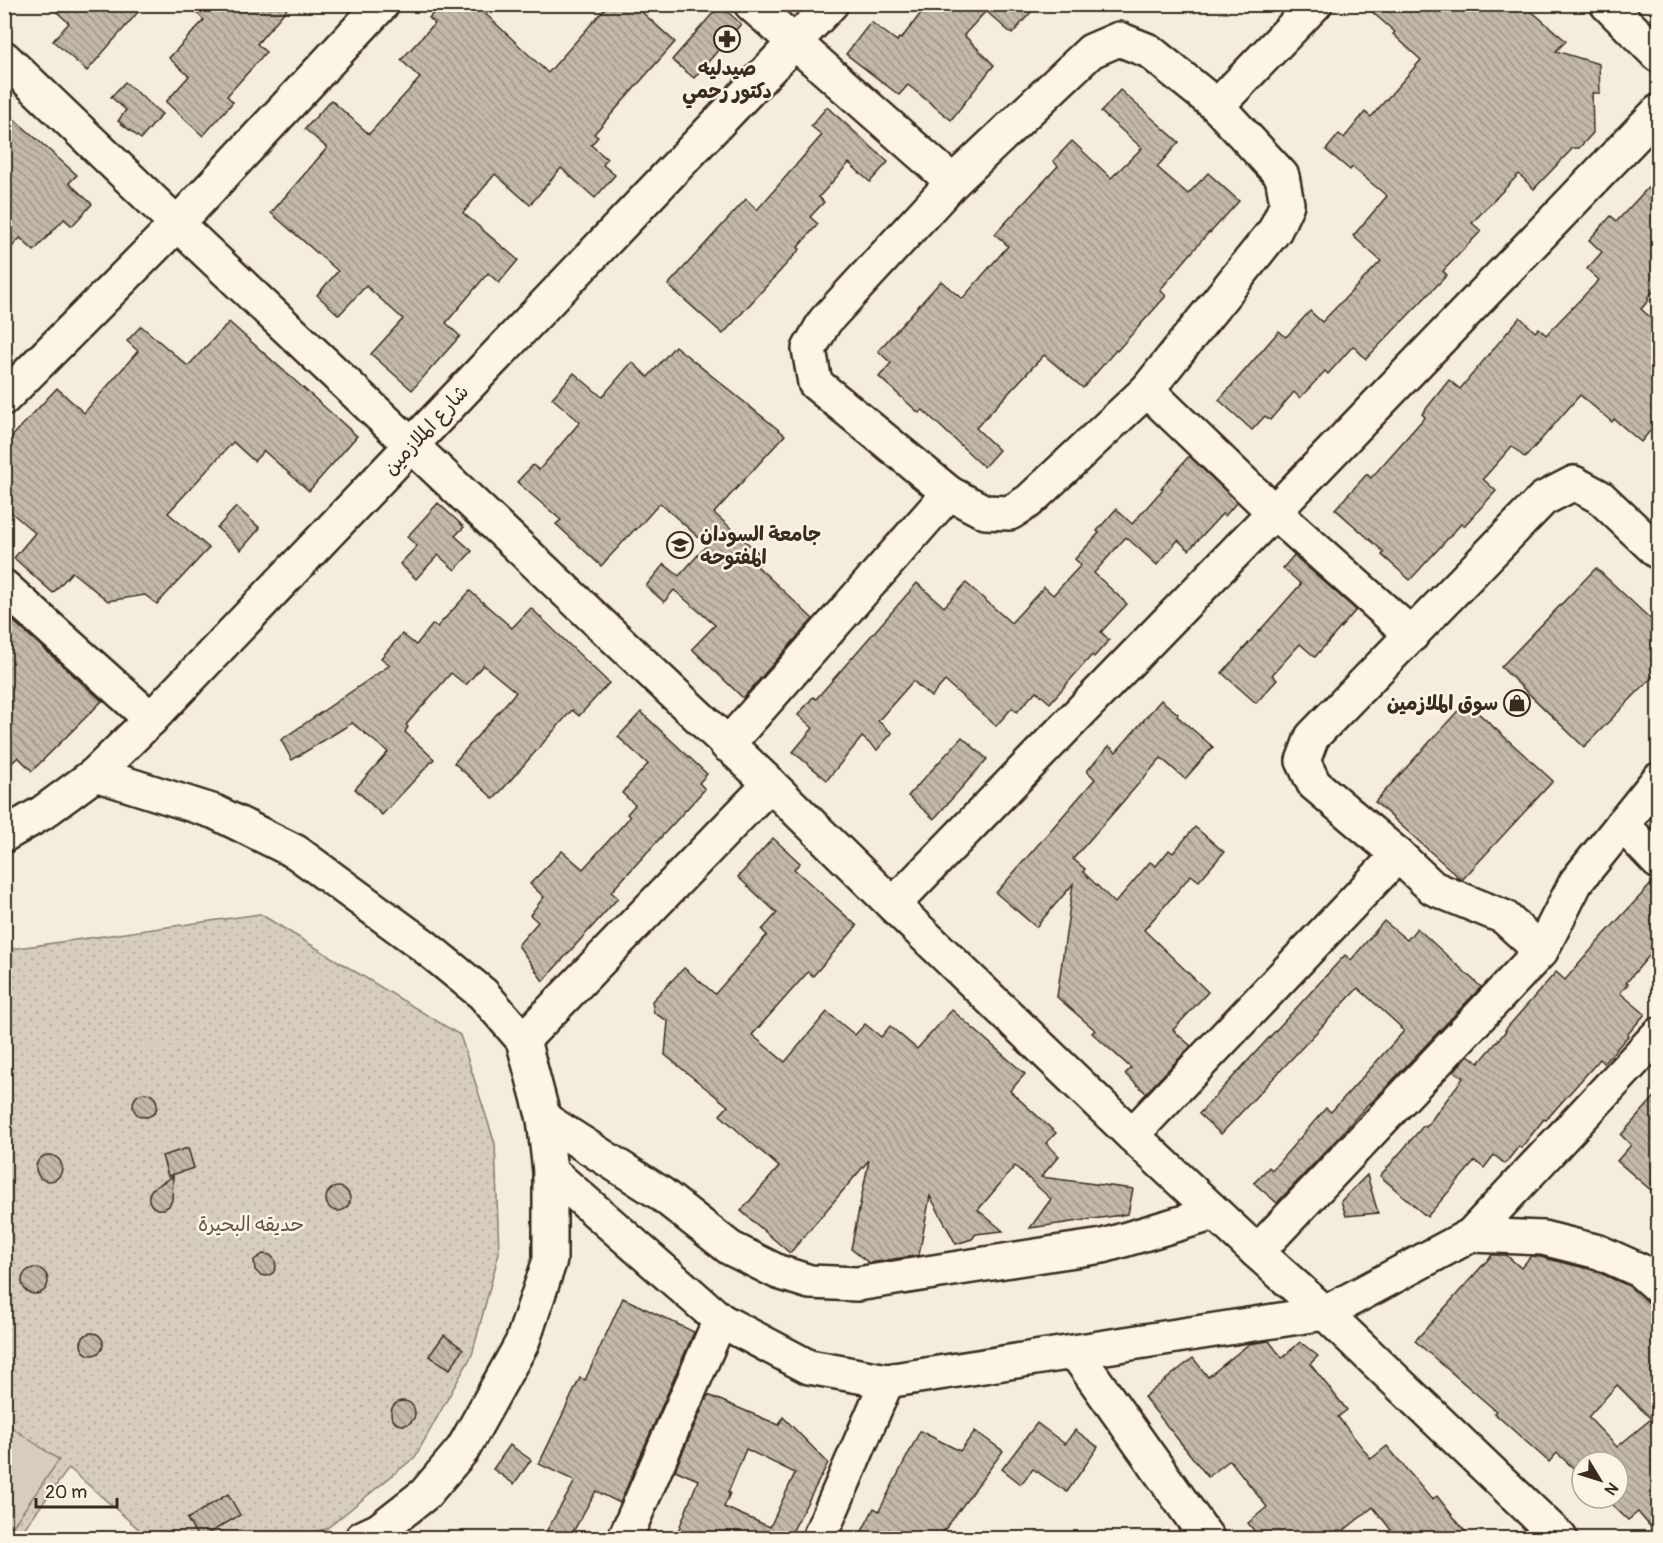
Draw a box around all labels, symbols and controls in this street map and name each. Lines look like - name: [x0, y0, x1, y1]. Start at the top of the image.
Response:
- pharmacy icon: صيدليه دكتور رحمي: [712, 24, 742, 54]
- place label: صيدليه دكتور رحمي: [682, 56, 772, 109]
- street label: شارع الملازمين: [378, 380, 475, 481]
- place label: جامعة السودان المفتوحه: [700, 522, 821, 570]
- school or university icon: جامعة السودان المفتوحه: [665, 530, 695, 560]
- shop icon: سوق الملازمين: [1502, 688, 1532, 718]
- place label: سوق الملازمين: [1387, 691, 1498, 716]
- park label: حديقه البحيرة: [198, 1212, 304, 1237]
- north arrow: [1570, 1450, 1630, 1510]
- scale bar: [36, 1471, 117, 1509]
- text: N: [1600, 1478, 1622, 1499]
- text: 20 m: [45, 1481, 87, 1504]

